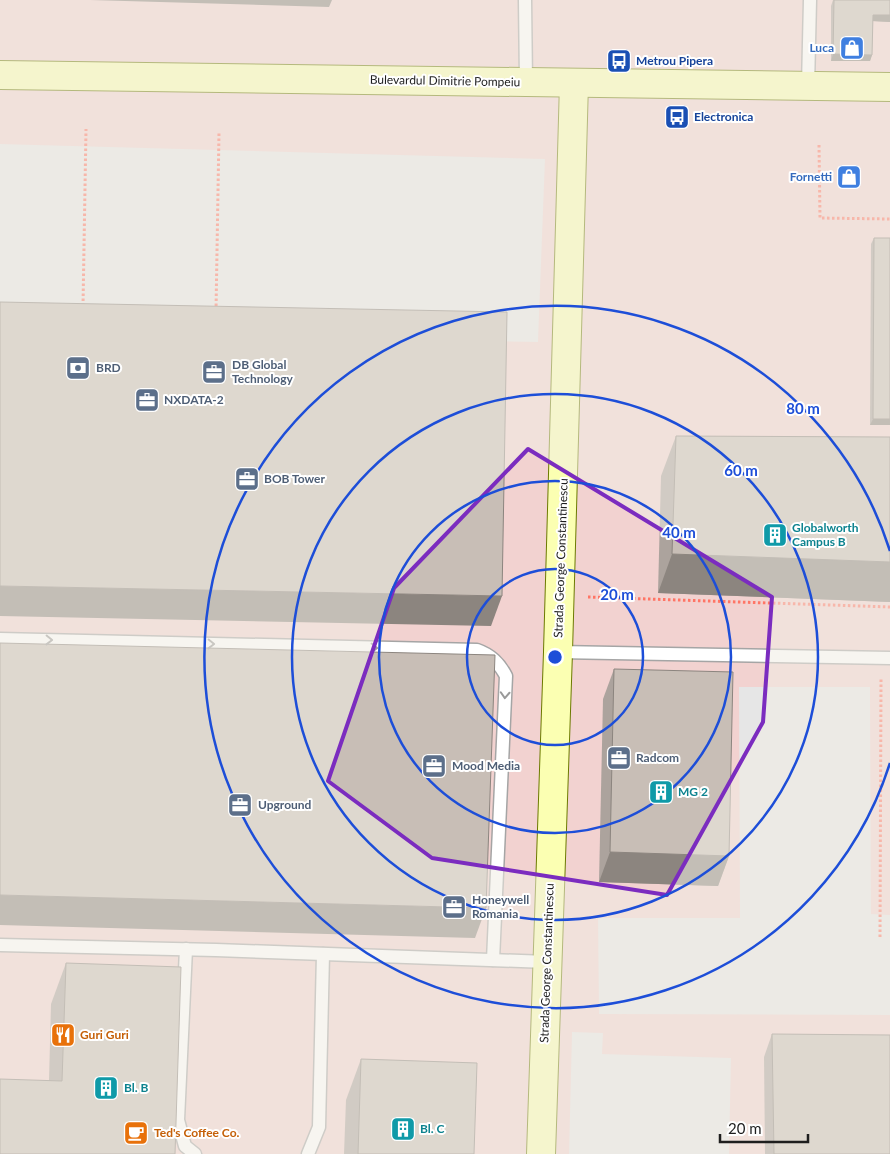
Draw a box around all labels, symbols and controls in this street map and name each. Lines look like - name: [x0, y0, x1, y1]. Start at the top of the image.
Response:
- shop icon: Luca: [839, 35, 865, 61]
- place label: Luca: [809, 40, 834, 55]
- bus stop icon: Metrou Pipera: [606, 48, 632, 74]
- place label: Metrou Pipera: [636, 53, 713, 68]
- street label: Bulevardul Dimitrie Pompeiu: [370, 72, 520, 89]
- bus stop icon: Electronica: [664, 104, 690, 130]
- place label: Electronica: [694, 109, 753, 124]
- shop icon: Fornetti: [836, 164, 862, 190]
- place label: Fornetti: [790, 169, 832, 184]
- bank icon: BRD: [65, 355, 91, 381]
- place label: DB Global Technology: [232, 357, 294, 386]
- office icon: DB Global Technology: [201, 359, 227, 385]
- place label: BRD: [96, 360, 121, 375]
- office icon: NXDATA-2: [134, 387, 160, 413]
- place label: NXDATA-2: [164, 392, 224, 407]
- text: 80 m: [786, 399, 820, 417]
- text: 60 m: [724, 461, 758, 479]
- office icon: BOB Tower: [234, 466, 260, 492]
- place label: BOB Tower: [264, 471, 326, 486]
- street label: Strada George Constantinescu: [550, 478, 571, 638]
- place label: Globalworth Campus B: [792, 520, 859, 549]
- building icon: Globalworth Campus B: [762, 522, 788, 548]
- text: 40 m: [662, 523, 696, 541]
- text: 20 m: [600, 585, 634, 603]
- one-way arrow: [45, 635, 53, 645]
- one-way arrow: [208, 639, 215, 649]
- one-way arrow: [370, 643, 378, 653]
- centre of rings: [546, 648, 564, 666]
- one-way arrow: [499, 692, 510, 700]
- office icon: Radcom: [606, 745, 632, 771]
- place label: Radcom: [636, 750, 679, 765]
- office icon: Mood Media: [421, 753, 447, 779]
- place label: Mood Media: [452, 758, 520, 773]
- building icon: MG 2: [648, 779, 674, 805]
- place label: MG 2: [678, 784, 708, 799]
- office icon: Upground: [227, 792, 253, 818]
- place label: Upground: [258, 797, 312, 812]
- street label: Strada George Constantinescu: [536, 883, 557, 1043]
- place label: Honeywell Romania: [472, 892, 529, 921]
- office icon: Honeywell Romania: [441, 894, 467, 920]
- restaurant icon: Guri Guri: [50, 1022, 76, 1048]
- place label: Guri Guri: [80, 1027, 129, 1042]
- building icon: Bl. B: [93, 1075, 119, 1101]
- place label: Bl. B: [124, 1080, 149, 1095]
- scale bar: [720, 1112, 808, 1144]
- building icon: Bl. C: [390, 1116, 416, 1142]
- text: 20 m: [728, 1119, 762, 1137]
- cafe icon: Ted's Coffee Co.: [123, 1120, 149, 1146]
- place label: Bl. C: [420, 1121, 445, 1136]
- place label: Ted's Coffee Co.: [154, 1125, 240, 1140]

